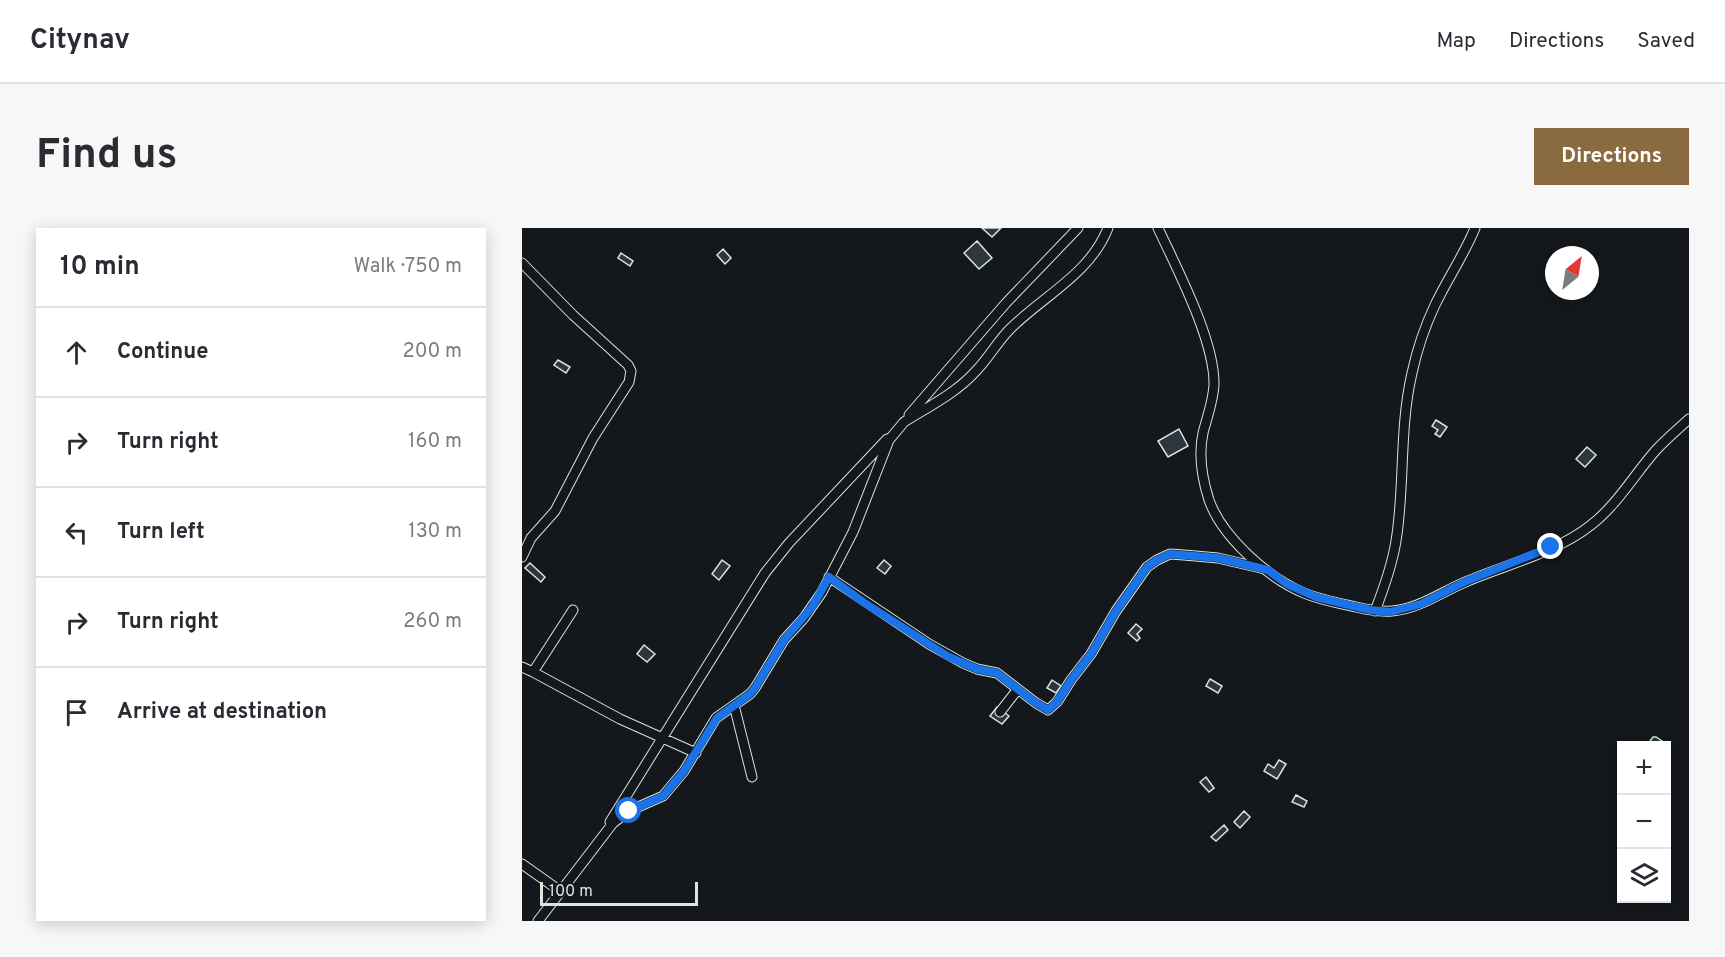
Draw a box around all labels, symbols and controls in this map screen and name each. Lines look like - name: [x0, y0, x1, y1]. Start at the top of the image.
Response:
- text: Citynav: [30, 23, 130, 59]
- text: Map: [1436, 28, 1476, 55]
- text: Directions: [1509, 28, 1604, 55]
- text: Saved: [1637, 28, 1695, 55]
- button: Directions: [1534, 128, 1689, 185]
- text: Find us: [36, 130, 177, 183]
- north arrow: [1545, 246, 1599, 300]
- text: 10 min: [60, 251, 140, 284]
- text: Walk · 750 m: [353, 254, 462, 280]
- icon: ahead: [60, 336, 93, 369]
- text: Continue: [117, 339, 208, 366]
- text: 200 m: [403, 339, 462, 365]
- icon: right: [60, 426, 93, 459]
- text: Turn right: [117, 429, 219, 456]
- text: 160 m: [408, 429, 462, 455]
- icon: left: [60, 516, 93, 549]
- text: Turn left: [117, 519, 205, 546]
- text: 130 m: [408, 519, 462, 545]
- route end: [1537, 533, 1563, 559]
- icon: right: [60, 606, 93, 639]
- text: Turn right: [117, 609, 219, 636]
- text: 260 m: [403, 609, 462, 635]
- icon: arrive: [60, 696, 93, 729]
- text: Arrive at destination: [117, 699, 327, 726]
- map controls: [1617, 741, 1671, 903]
- button: +: [1617, 741, 1671, 795]
- button: −: [1617, 795, 1671, 849]
- route start: [615, 797, 641, 823]
- button: layers: [1617, 849, 1671, 903]
- scale bar: [540, 879, 698, 906]
- text: 100 m: [549, 882, 593, 902]

